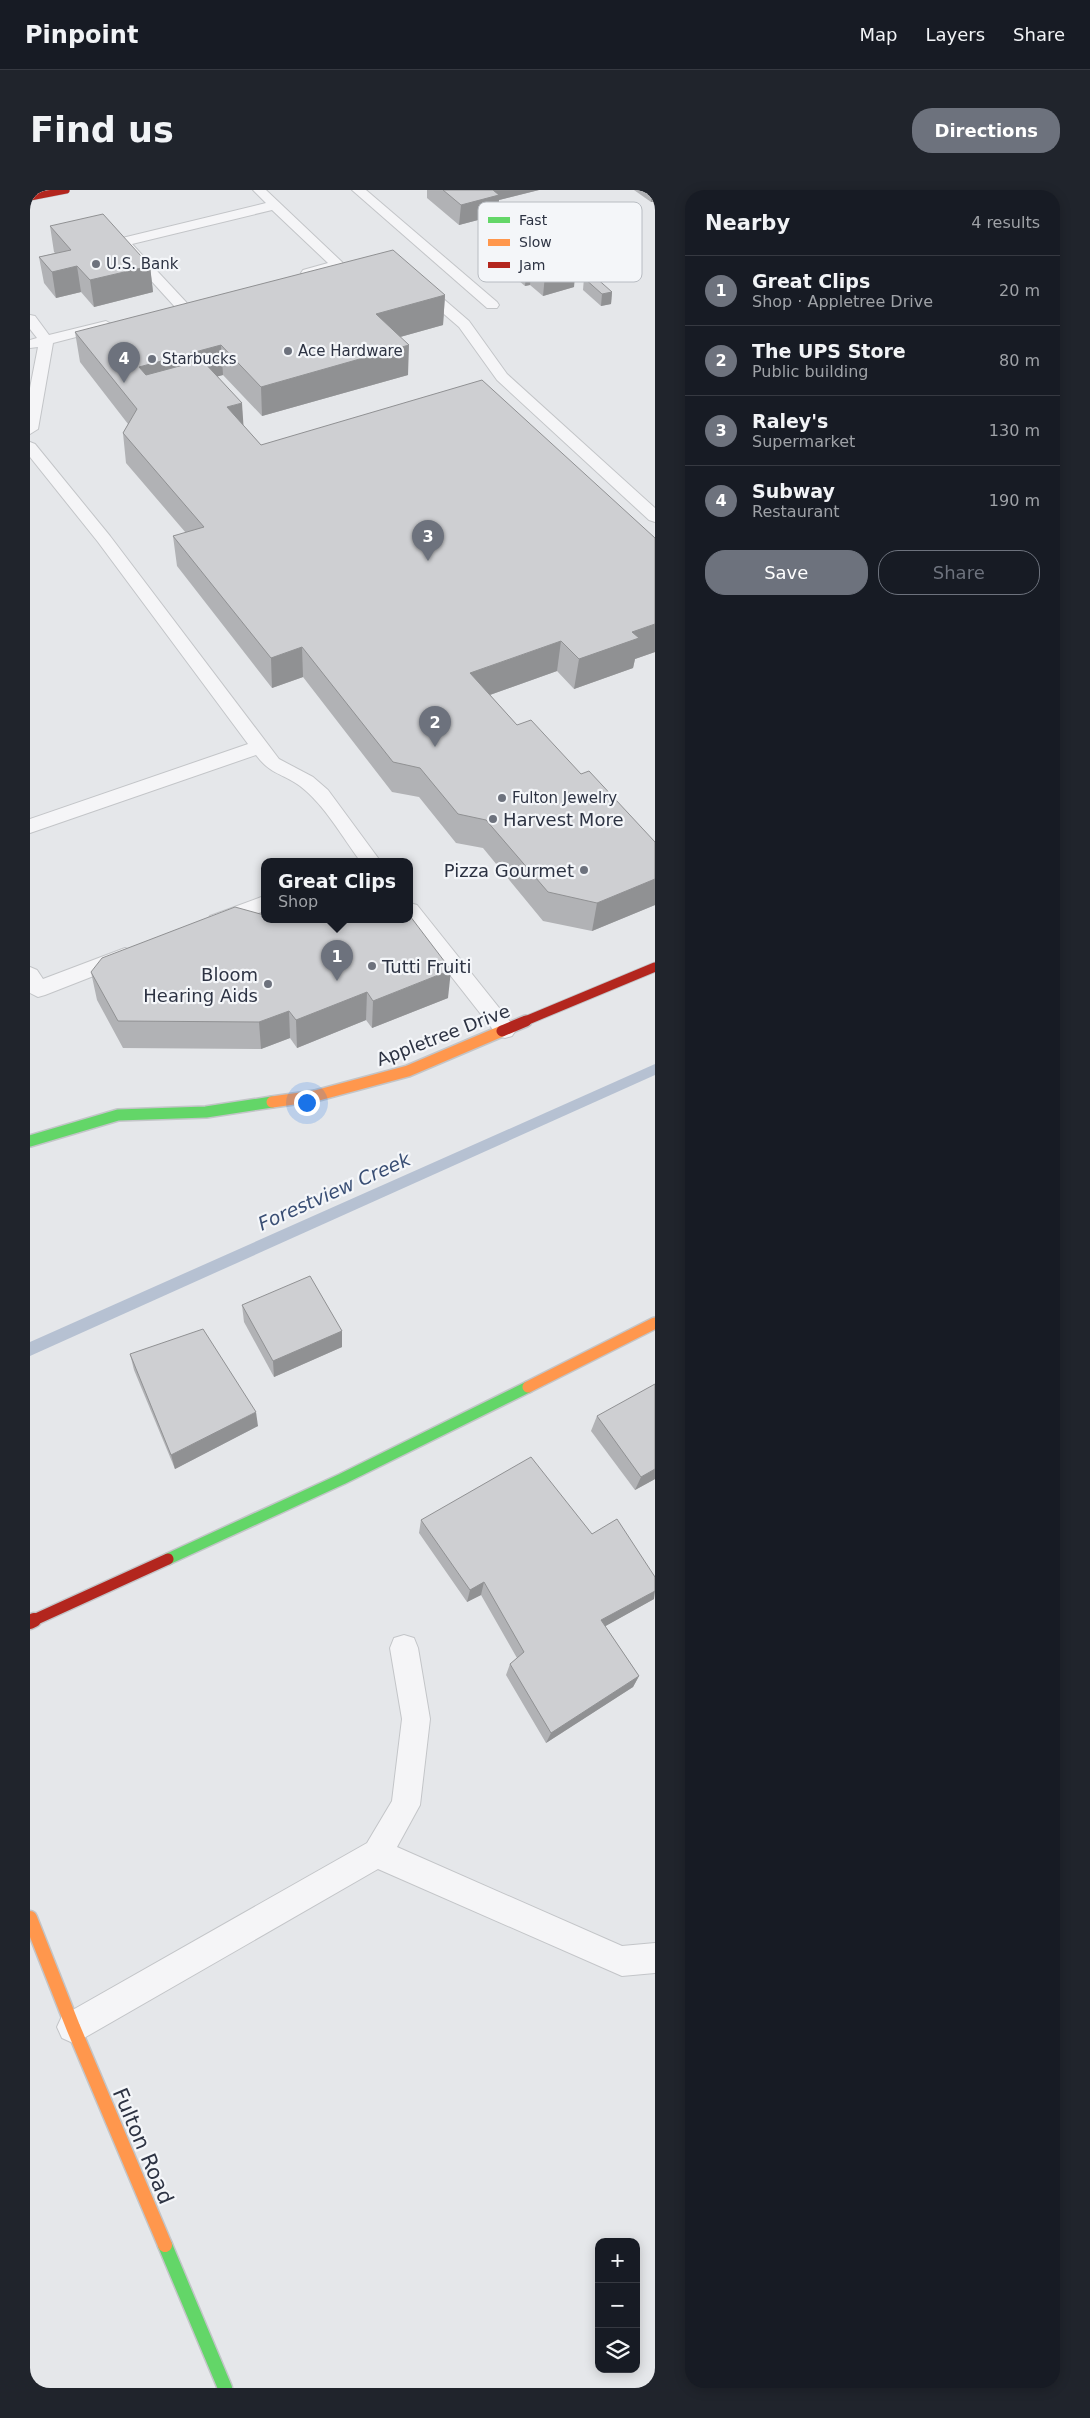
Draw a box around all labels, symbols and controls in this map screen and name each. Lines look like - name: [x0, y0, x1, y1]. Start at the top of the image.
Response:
- text: Pinpoint: [25, 21, 138, 49]
- text: Map: [859, 24, 897, 45]
- text: Layers: [925, 24, 985, 45]
- text: Share: [1013, 24, 1065, 45]
- button: Directions: [912, 108, 1060, 153]
- text: Find us: [30, 110, 174, 150]
- legend: [478, 202, 642, 282]
- text: Nearby: [705, 211, 790, 235]
- text: Fast: [519, 212, 548, 228]
- text: 4 results: [971, 213, 1040, 232]
- text: Slow: [519, 234, 552, 250]
- place label: U.S. Bank: [106, 255, 179, 273]
- text: Jam: [518, 257, 545, 273]
- marker: U.S. Bank: [90, 258, 102, 270]
- text: Great Clips: [752, 270, 870, 292]
- text: 1: [715, 281, 727, 300]
- text: 20 m: [999, 281, 1040, 300]
- text: Shop · Appletree Drive: [752, 292, 933, 311]
- text: The UPS Store: [752, 340, 906, 362]
- pin: 4: [108, 342, 140, 383]
- place label: Ace Hardware: [298, 342, 403, 360]
- marker: Ace Hardware: [282, 345, 294, 357]
- place label: Starbucks: [162, 350, 237, 368]
- text: 2: [715, 351, 727, 370]
- text: 80 m: [999, 351, 1040, 370]
- marker: Starbucks: [146, 353, 158, 365]
- text: Public building: [752, 362, 869, 381]
- text: Raley's: [752, 410, 828, 432]
- text: 3: [715, 421, 727, 440]
- text: 130 m: [989, 421, 1040, 440]
- text: Supermarket: [752, 432, 855, 451]
- text: Subway: [752, 480, 835, 502]
- text: 4: [715, 491, 727, 510]
- text: 190 m: [989, 491, 1040, 510]
- text: Restaurant: [752, 502, 840, 521]
- pin: 3: [412, 520, 444, 561]
- button: Save: [705, 550, 868, 595]
- button: Share: [878, 550, 1040, 595]
- pin: 2: [419, 706, 451, 747]
- place label: Fulton Jewelry: [512, 789, 617, 807]
- marker: Fulton Jewelry: [496, 792, 508, 804]
- place label: Harvest More: [503, 809, 623, 830]
- marker: Harvest More: [487, 813, 499, 825]
- popup: [261, 858, 413, 923]
- place label: Pizza Gourmet: [444, 860, 574, 881]
- marker: Pizza Gourmet: [578, 864, 590, 876]
- text: Great Clips: [278, 870, 396, 892]
- text: Shop: [278, 892, 318, 911]
- pin: 1: [321, 940, 353, 981]
- place label: Tutti Fruiti: [381, 956, 471, 977]
- marker: Tutti Fruiti: [366, 960, 378, 972]
- place label: Bloom Hearing Aids: [143, 964, 258, 1006]
- marker: Bloom Hearing Aids: [262, 978, 274, 990]
- street label: Appletree Drive: [373, 1000, 513, 1070]
- your location: [294, 1090, 320, 1116]
- water label: Forestview Creek: [254, 1147, 415, 1235]
- street label: Fulton Road: [108, 2084, 178, 2208]
- map controls: [595, 2238, 640, 2373]
- button: +: [595, 2238, 640, 2283]
- button: −: [595, 2283, 640, 2328]
- button: layers: [595, 2328, 640, 2373]

